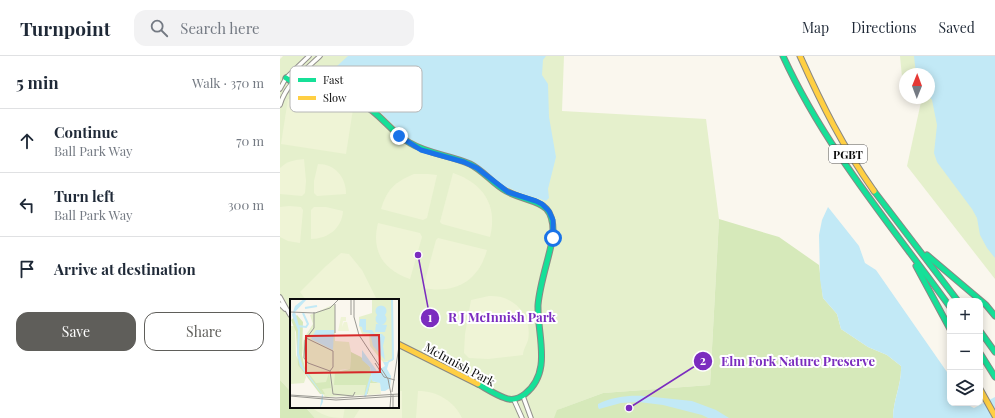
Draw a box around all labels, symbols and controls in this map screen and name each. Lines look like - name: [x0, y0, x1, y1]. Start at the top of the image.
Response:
- search box: [134, 10, 414, 46]
- text: Turnpoint: [20, 15, 110, 41]
- icon: search: [148, 17, 170, 39]
- text: Search here: [180, 18, 260, 38]
- text: Map: [802, 18, 829, 37]
- text: Directions: [851, 18, 917, 37]
- text: Saved: [939, 18, 975, 37]
- legend: [290, 66, 422, 112]
- north arrow: [899, 68, 935, 104]
- text: 5 min: [16, 71, 59, 93]
- text: Fast: [323, 72, 343, 87]
- text: Walk · 370 m: [192, 74, 264, 91]
- text: Slow: [323, 90, 347, 105]
- text: Continue: [54, 122, 118, 142]
- route end: [390, 127, 408, 145]
- icon: ahead: [16, 130, 38, 152]
- text: 70 m: [236, 132, 264, 149]
- text: Ball Park Way: [54, 142, 133, 159]
- road number: PGBT: [829, 145, 867, 163]
- text: Turn left: [54, 186, 115, 206]
- icon: left: [16, 194, 38, 216]
- text: 300 m: [228, 196, 264, 213]
- text: Ball Park Way: [54, 206, 133, 223]
- route start: [544, 229, 562, 247]
- icon: arrive: [16, 258, 38, 280]
- text: Arrive at destination: [54, 259, 196, 279]
- map controls: [947, 298, 983, 406]
- button: +: [947, 298, 983, 334]
- inset map: [290, 299, 399, 408]
- callout: R J McInnish Park: [420, 305, 564, 330]
- text: R J McInnish Park: [448, 308, 556, 325]
- text: 1: [428, 309, 433, 325]
- button: Save: [16, 312, 136, 351]
- button: Share: [144, 312, 264, 351]
- button: −: [947, 334, 983, 370]
- street label: McInnish Park: [422, 339, 499, 390]
- callout: Elm Fork Nature Preserve: [693, 348, 884, 373]
- text: 2: [700, 352, 706, 368]
- text: Elm Fork Nature Preserve: [721, 352, 876, 369]
- button: layers: [947, 370, 983, 406]

